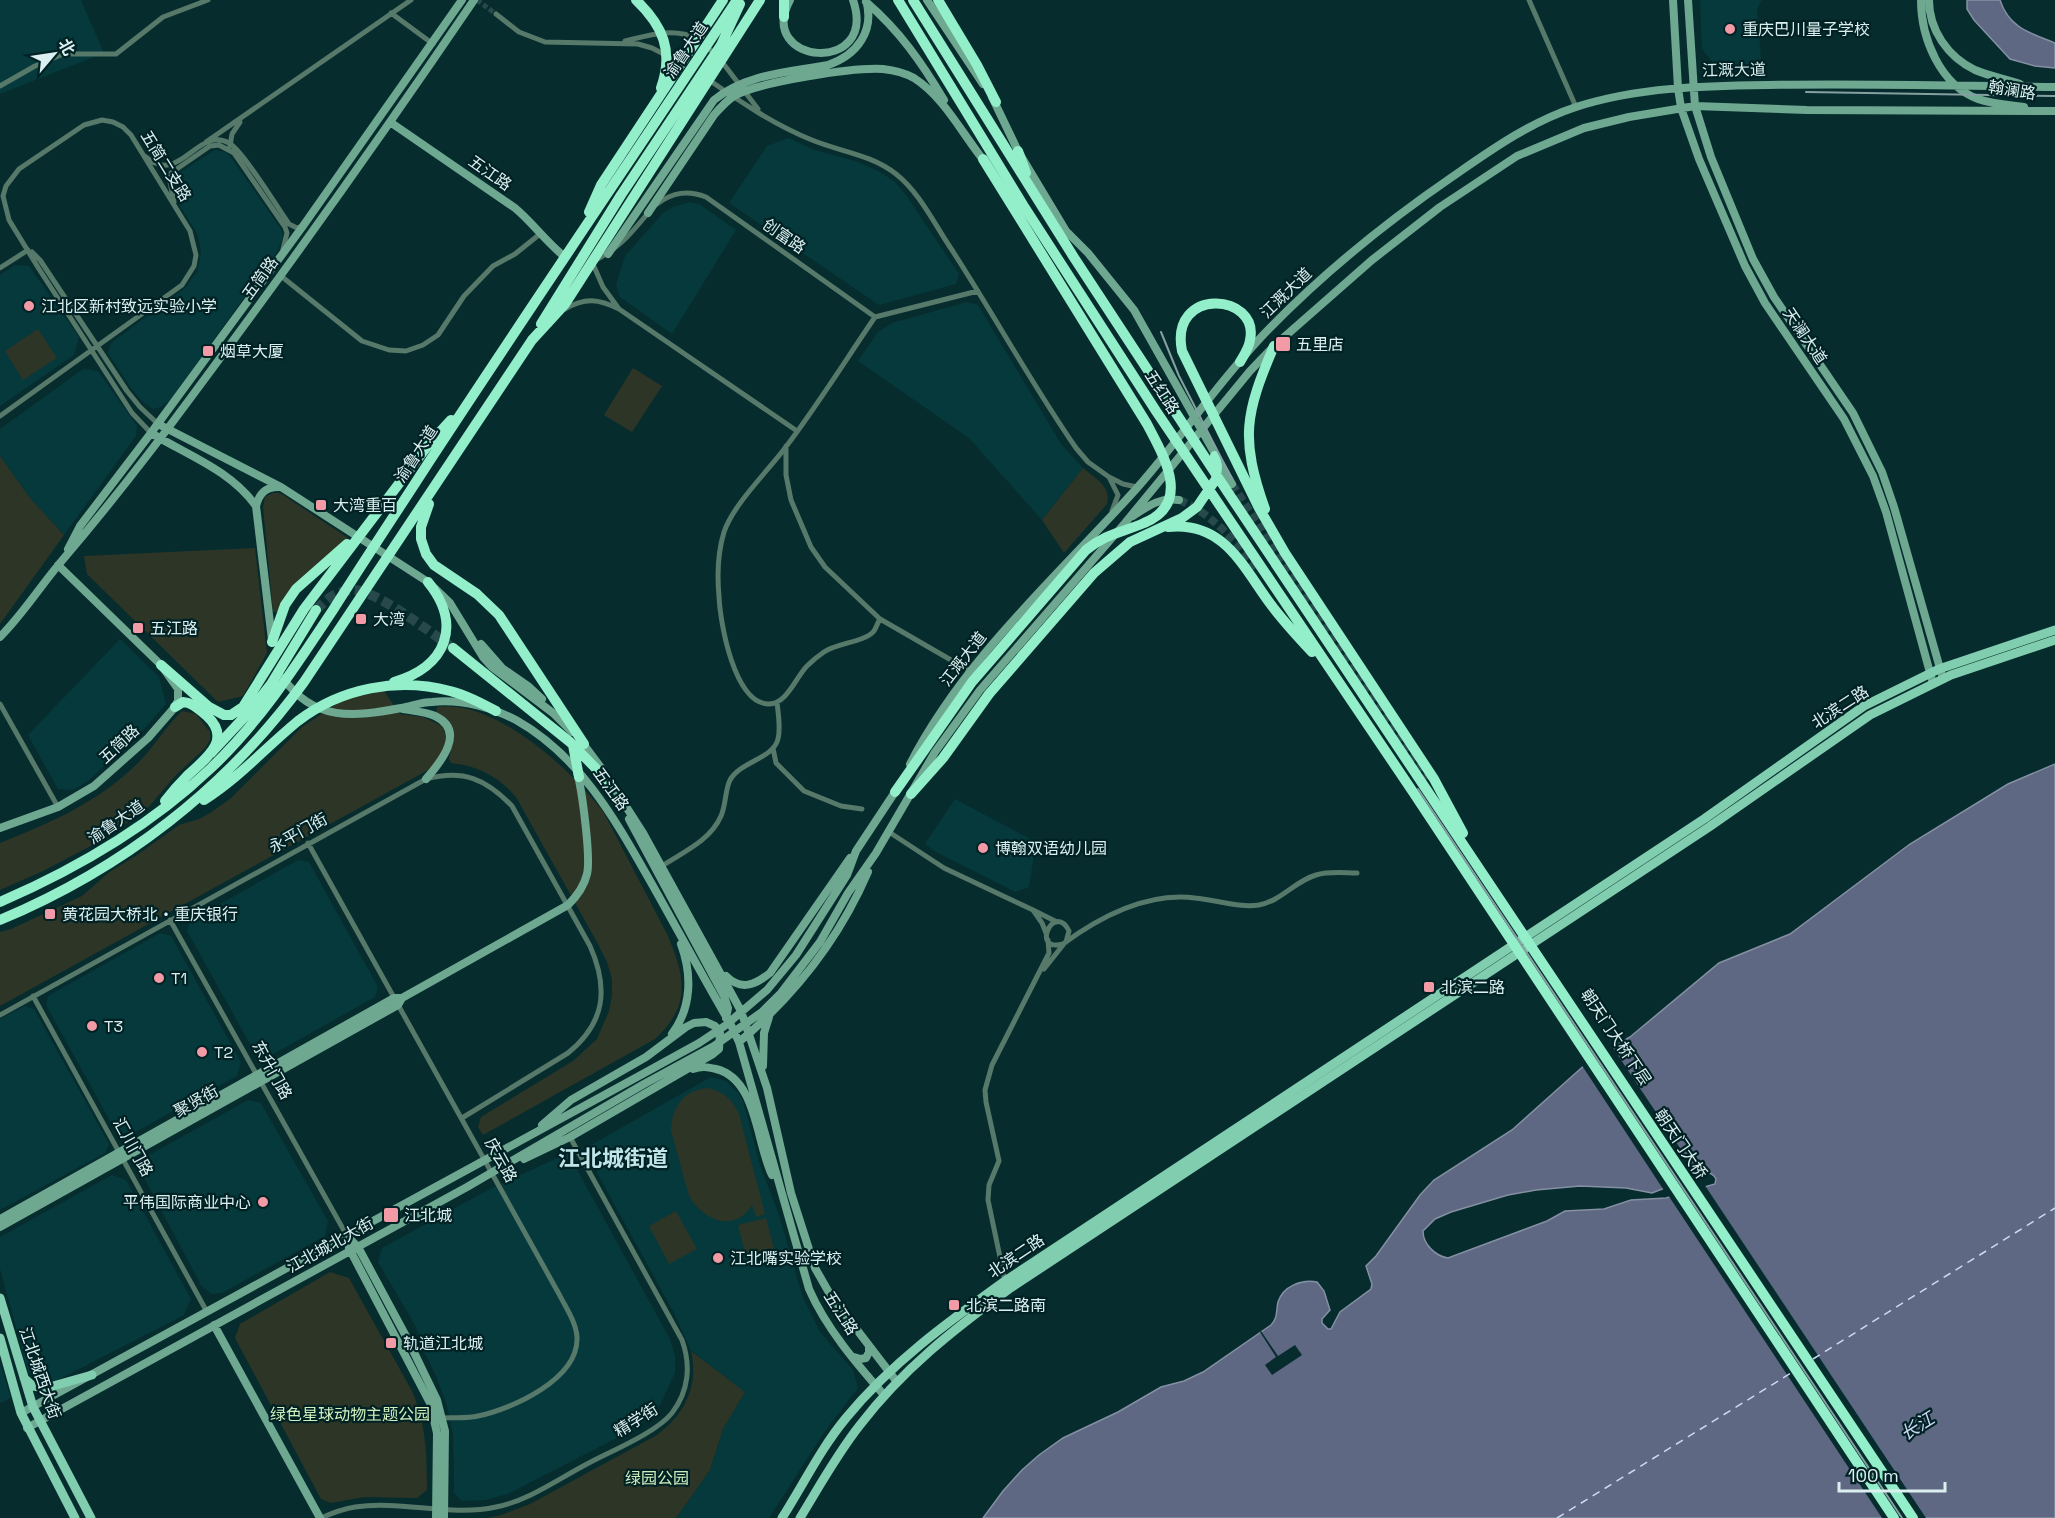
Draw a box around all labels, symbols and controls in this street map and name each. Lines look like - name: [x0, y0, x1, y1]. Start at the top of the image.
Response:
- street label: 渝鲁大道: [659, 18, 713, 82]
- place label: 重庆巴川量子学校: [1742, 19, 1870, 40]
- marker: 重庆巴川量子学校: [1723, 22, 1737, 36]
- north arrow: [24, 24, 84, 84]
- text: 北: [54, 35, 80, 59]
- street label: 江溉大道: [1702, 59, 1766, 81]
- street label: 翰澜路: [1987, 76, 2037, 104]
- street label: 五简二支路: [136, 127, 196, 205]
- street label: 五江路: [464, 151, 516, 195]
- street label: 创富路: [758, 214, 810, 258]
- street label: 五简路: [237, 252, 283, 304]
- street label: 江溉大道: [1256, 263, 1316, 323]
- place label: 江北区新村致远实验小学: [41, 296, 217, 317]
- marker: 江北区新村致远实验小学: [22, 299, 36, 313]
- street label: 天澜大道: [1778, 304, 1832, 368]
- place label: 五里店: [1296, 334, 1344, 355]
- marker: 五里店: [1274, 335, 1292, 353]
- place label: 烟草大厦: [220, 341, 284, 362]
- marker: 烟草大厦: [201, 344, 215, 358]
- street label: 五红路: [1140, 366, 1184, 418]
- street label: 渝鲁大道: [390, 421, 442, 487]
- place label: 大湾重百: [333, 495, 397, 516]
- marker: 大湾重百: [314, 498, 328, 512]
- place label: 大湾: [373, 609, 405, 630]
- marker: 大湾: [354, 612, 368, 626]
- place label: 五江路: [150, 618, 198, 639]
- marker: 五江路: [131, 621, 145, 635]
- street label: 江溉大道: [935, 627, 991, 691]
- street label: 北滨二路: [1807, 681, 1873, 733]
- street label: 五简路: [94, 720, 144, 768]
- street label: 五江路: [588, 763, 634, 815]
- street label: 渝鲁大道: [84, 795, 148, 849]
- street label: 永平门街: [265, 808, 331, 858]
- place label: 博翰双语幼儿园: [995, 838, 1107, 859]
- marker: 博翰双语幼儿园: [976, 841, 990, 855]
- place label: 黄花园大桥北‧重庆银行: [62, 904, 238, 925]
- marker: 黄花园大桥北‧重庆银行: [43, 907, 57, 921]
- place label: T1: [171, 968, 187, 989]
- marker: T1: [152, 971, 166, 985]
- place label: 北滨二路: [1441, 977, 1505, 998]
- marker: 北滨二路: [1422, 980, 1436, 994]
- street label: 朝天门大桥下层: [1576, 985, 1656, 1089]
- place label: T3: [104, 1016, 123, 1037]
- marker: T3: [85, 1019, 99, 1033]
- street label: 东升门路: [247, 1037, 297, 1103]
- place label: T2: [214, 1042, 233, 1063]
- marker: T2: [195, 1045, 209, 1059]
- street label: 聚贤街: [170, 1080, 222, 1122]
- street label: 朝天门大桥: [1650, 1105, 1712, 1183]
- street label: 汇川门路: [108, 1114, 158, 1180]
- street label: 庆云路: [480, 1134, 522, 1186]
- district label: 江北城街道: [558, 1144, 668, 1172]
- place label: 平伟国际商业中心: [123, 1192, 251, 1213]
- marker: 平伟国际商业中心: [256, 1195, 270, 1209]
- place label: 江北城: [404, 1205, 452, 1226]
- marker: 江北城: [382, 1206, 400, 1224]
- street label: 江北城北大街: [283, 1213, 377, 1277]
- street label: 北滨二路: [984, 1229, 1048, 1283]
- place label: 江北嘴实验学校: [730, 1248, 842, 1269]
- marker: 江北嘴实验学校: [711, 1251, 725, 1265]
- street label: 五江路: [819, 1287, 863, 1339]
- place label: 北滨二路南: [966, 1295, 1046, 1316]
- marker: 北滨二路南: [947, 1298, 961, 1312]
- street label: 江北城西大街: [14, 1324, 66, 1422]
- place label: 轨道江北城: [403, 1333, 483, 1354]
- marker: 轨道江北城: [384, 1336, 398, 1350]
- street label: 精学街: [610, 1398, 662, 1442]
- park label: 绿色星球动物主题公园: [270, 1404, 430, 1425]
- water label: 长江: [1896, 1406, 1940, 1445]
- scale bar: [1839, 1455, 1946, 1493]
- text: 100 m: [1848, 1464, 1899, 1487]
- park label: 绿园公园: [625, 1468, 689, 1489]

